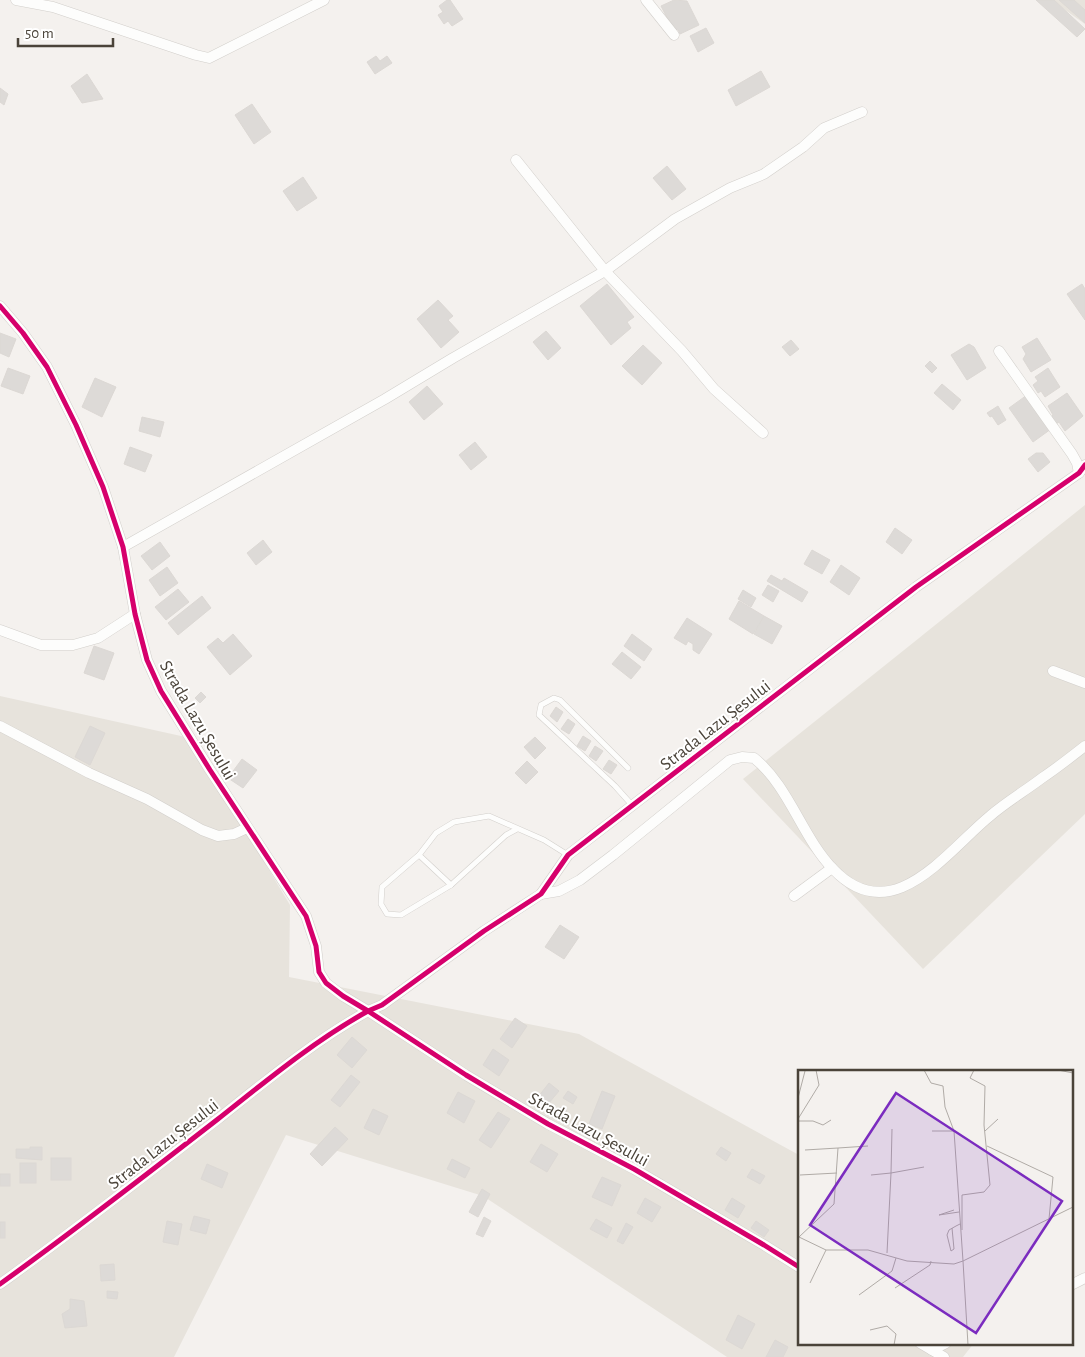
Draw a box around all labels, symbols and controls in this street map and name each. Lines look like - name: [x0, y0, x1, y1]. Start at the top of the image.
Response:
- scale bar: [18, 15, 112, 47]
- text: 50 m: [25, 26, 54, 41]
- street label: Strada Lazu Șesului: [155, 658, 239, 784]
- street label: Strada Lazu Șesului: [657, 677, 775, 775]
- inset map: [798, 1070, 1072, 1344]
- street label: Strada Lazu Șesului: [525, 1089, 652, 1171]
- street label: Strada Lazu Șesului: [105, 1096, 223, 1194]

